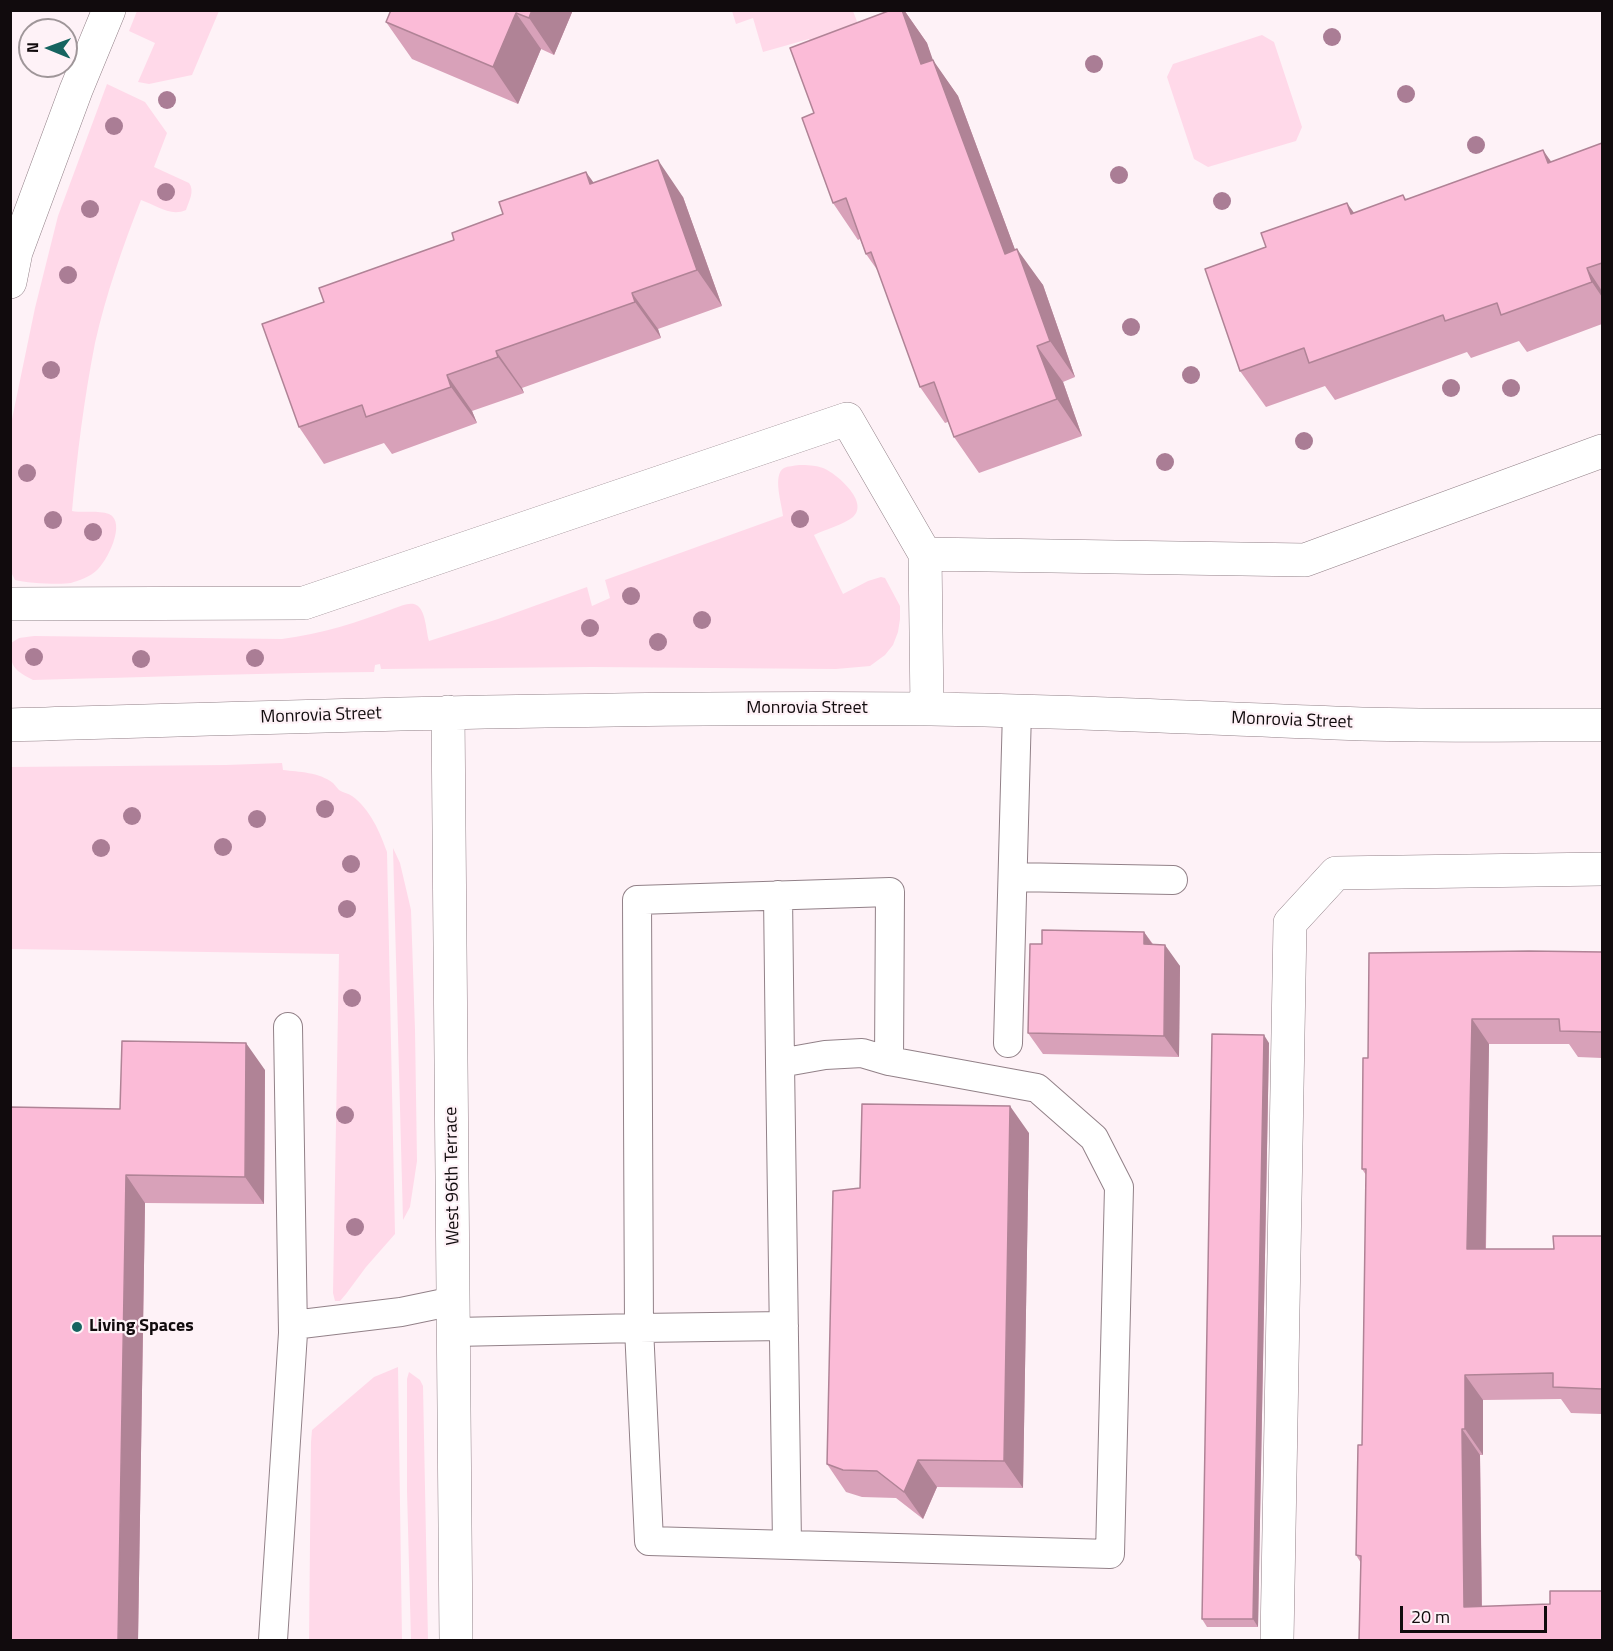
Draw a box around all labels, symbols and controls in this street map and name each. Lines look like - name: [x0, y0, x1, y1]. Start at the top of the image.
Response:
- north arrow: [18, 18, 78, 78]
- text: N: [20, 42, 44, 53]
- street label: Monrovia Street: [746, 698, 868, 720]
- street label: Monrovia Street: [260, 703, 382, 729]
- street label: Monrovia Street: [1231, 708, 1353, 734]
- street label: West 96th Terrace: [441, 1106, 465, 1246]
- place label: Living Spaces: [89, 1316, 194, 1338]
- marker: Living Spaces: [70, 1320, 84, 1334]
- scale bar: [1403, 1594, 1550, 1632]
- text: 20 m: [1411, 1603, 1450, 1630]

